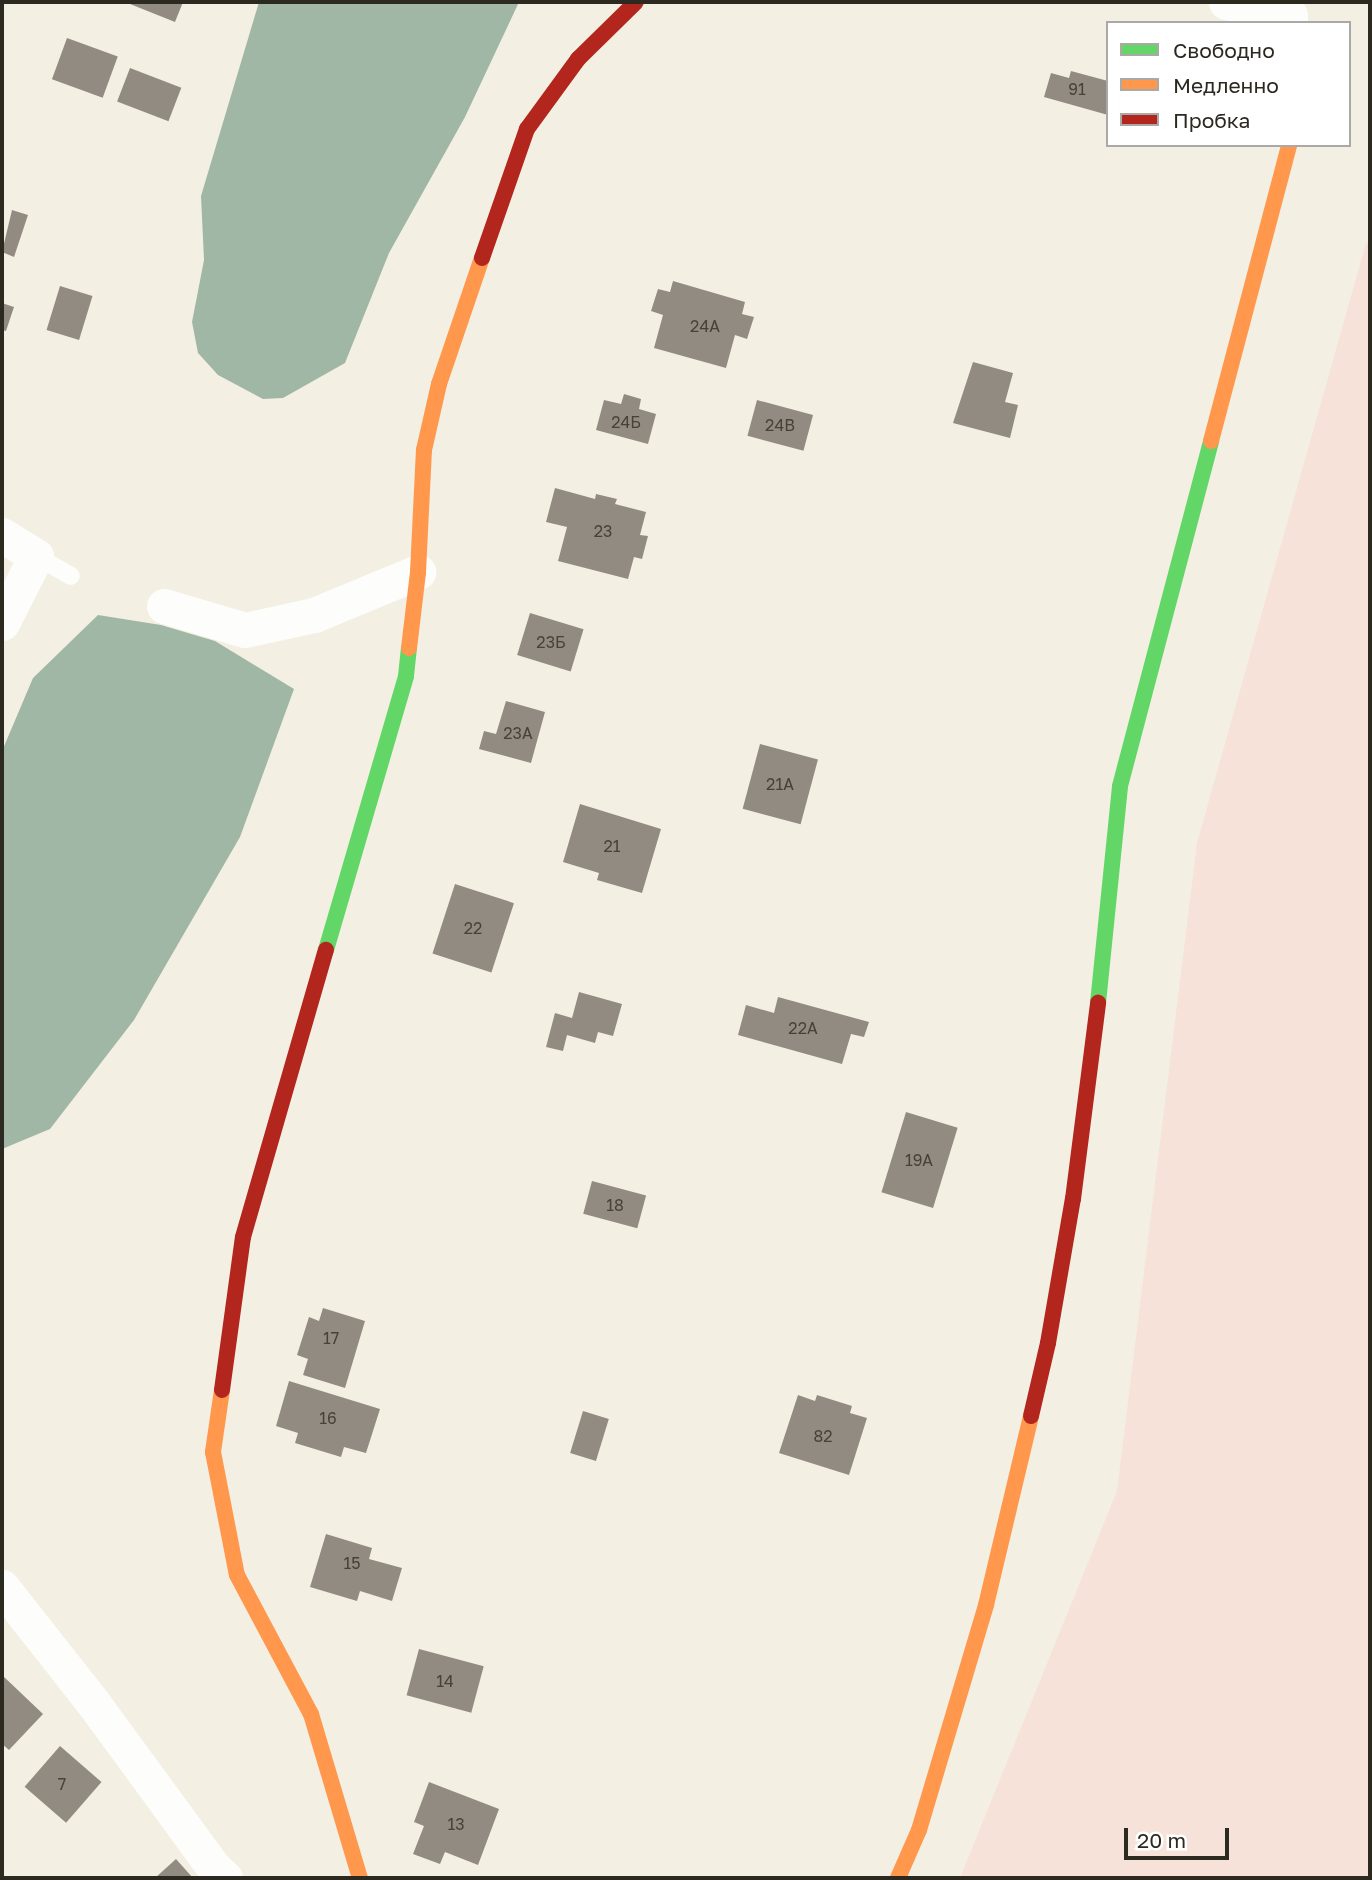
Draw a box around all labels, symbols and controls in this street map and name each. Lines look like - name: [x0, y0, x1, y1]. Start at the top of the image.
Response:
- legend: [1106, 21, 1351, 147]
- text: Свободно: [1173, 37, 1275, 63]
- text: Медленно: [1173, 72, 1279, 98]
- house number: 91: [1068, 79, 1086, 99]
- text: Пробка: [1173, 107, 1251, 133]
- house number: 24А: [690, 316, 720, 336]
- house number: 24Б: [611, 412, 641, 432]
- house number: 24В: [765, 415, 795, 435]
- house number: 23: [594, 521, 612, 541]
- house number: 23Б: [536, 632, 566, 652]
- house number: 23А: [503, 723, 533, 743]
- house number: 21А: [766, 774, 794, 794]
- house number: 21: [603, 836, 621, 856]
- house number: 22: [464, 918, 482, 938]
- house number: 22А: [788, 1018, 818, 1038]
- house number: 19А: [905, 1150, 933, 1170]
- house number: 18: [606, 1195, 624, 1215]
- house number: 17: [323, 1328, 339, 1348]
- house number: 16: [319, 1408, 337, 1428]
- house number: 82: [813, 1426, 833, 1446]
- house number: 15: [343, 1553, 361, 1573]
- house number: 14: [436, 1671, 454, 1691]
- house number: 7: [58, 1774, 66, 1794]
- house number: 13: [447, 1814, 465, 1834]
- scale bar: [1127, 1814, 1232, 1858]
- text: 20 m: [1137, 1827, 1186, 1853]

